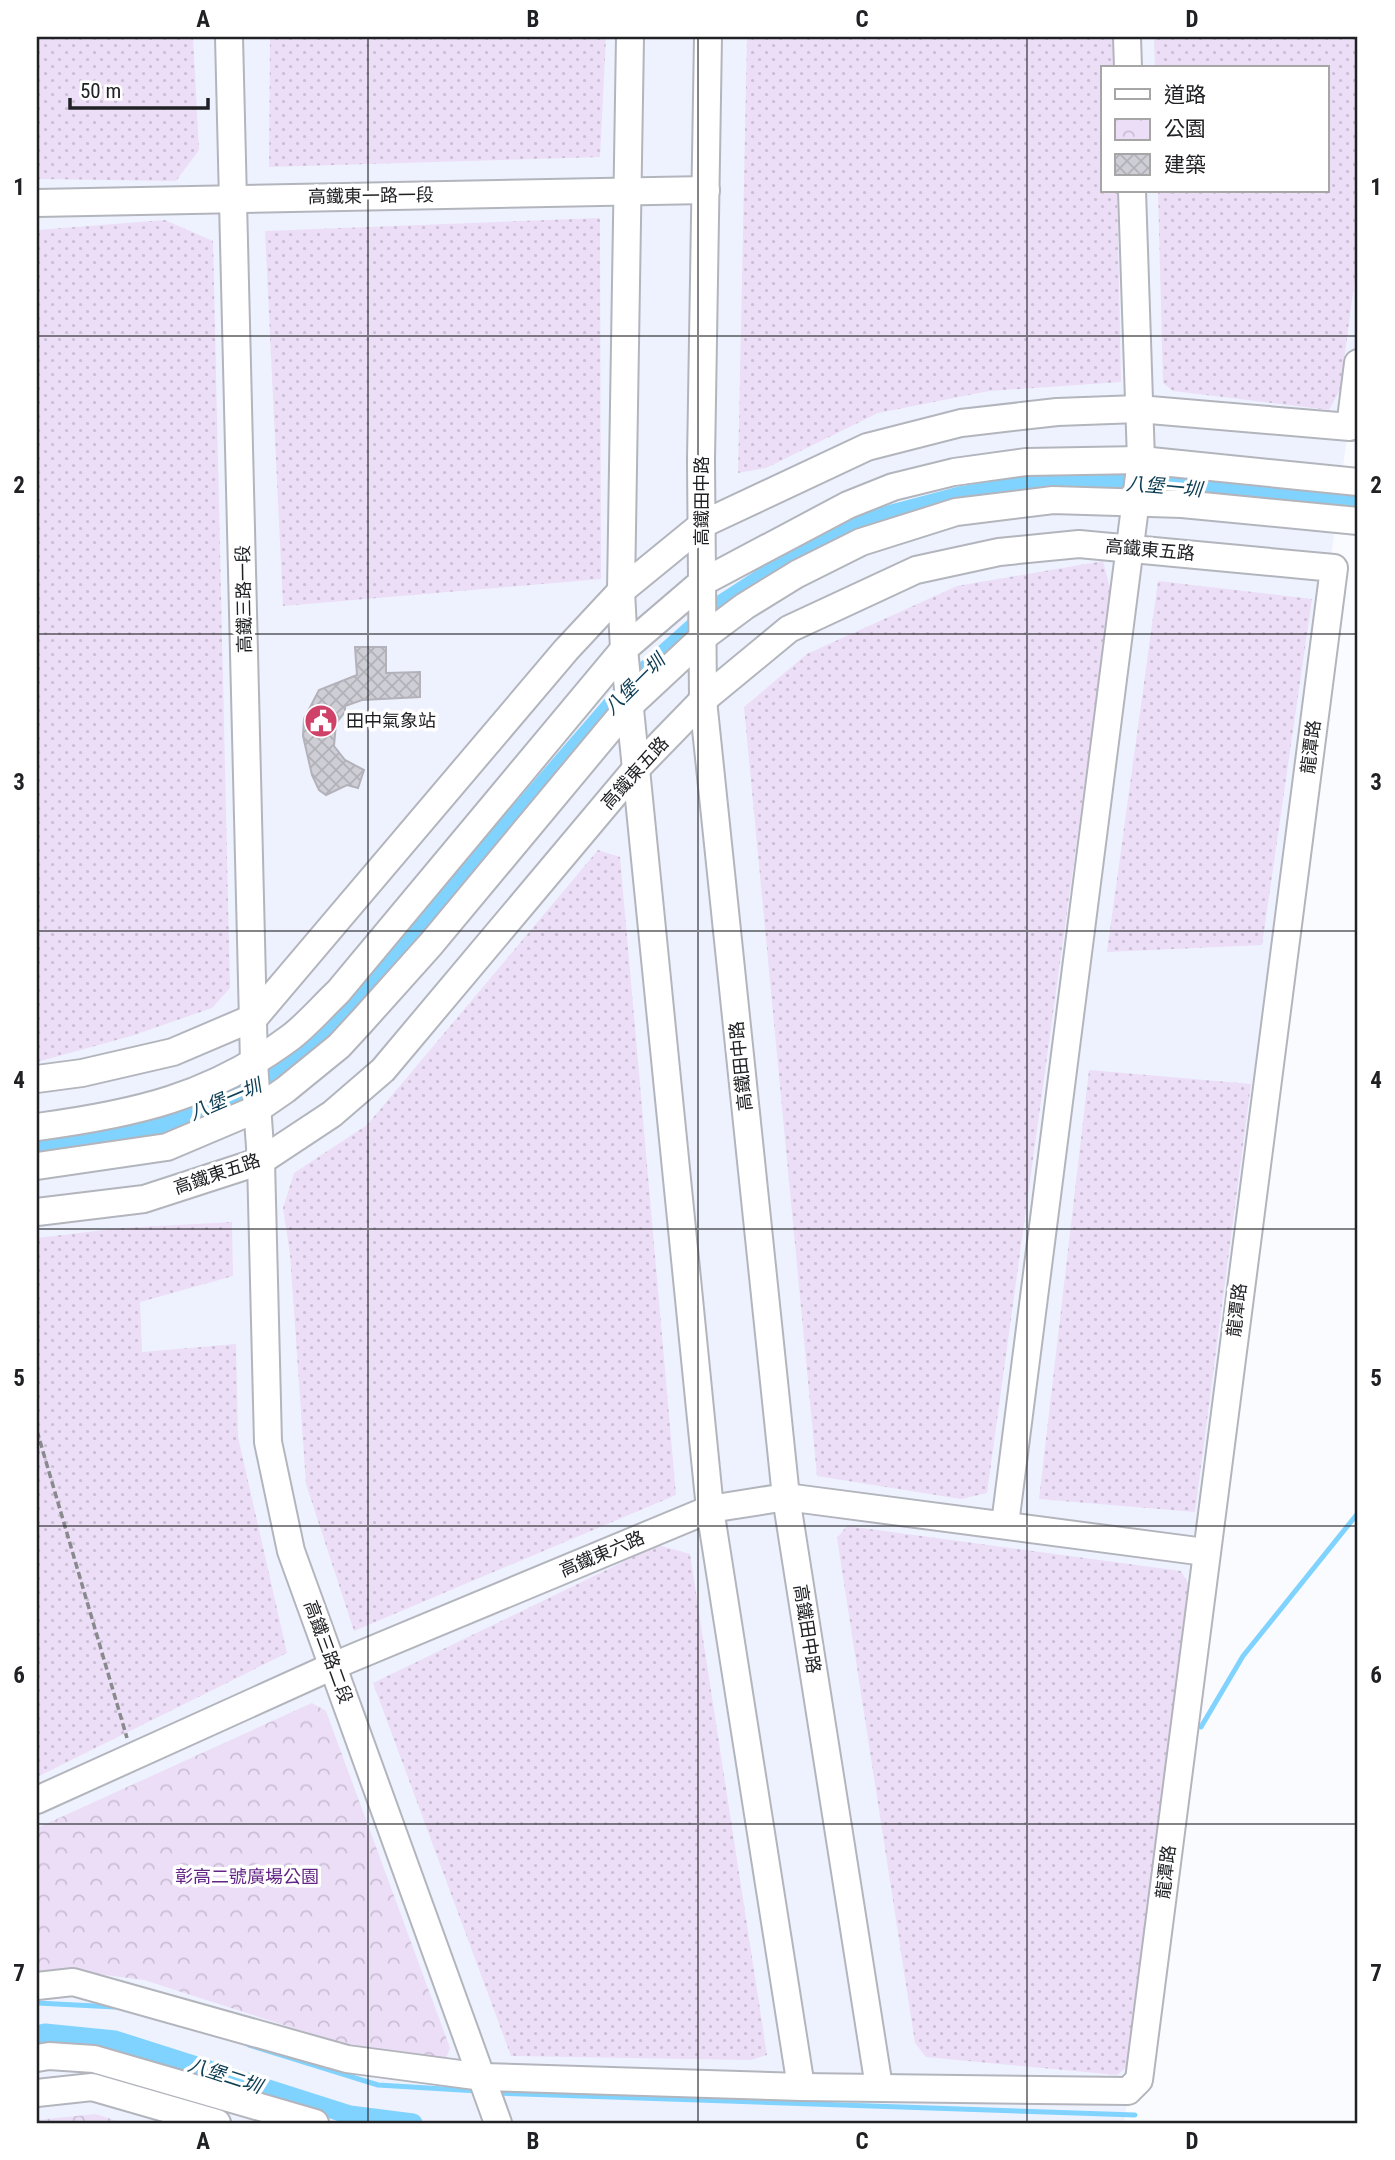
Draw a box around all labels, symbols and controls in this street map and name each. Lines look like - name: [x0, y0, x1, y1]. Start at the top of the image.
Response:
- text: A: [196, 6, 210, 33]
- text: B: [527, 6, 539, 33]
- text: C: [855, 6, 869, 33]
- text: D: [1186, 6, 1199, 33]
- scale bar: [70, 66, 208, 110]
- legend: [1101, 66, 1328, 192]
- text: 50 m: [80, 79, 121, 103]
- text: 道路: [1164, 83, 1206, 107]
- text: 公園: [1164, 117, 1206, 141]
- text: 建築: [1164, 153, 1206, 177]
- text: 1: [13, 174, 25, 201]
- text: 1: [1370, 174, 1382, 201]
- street label: 高鐵東一路一段: [308, 184, 434, 207]
- street label: 高鐵田中路: [691, 456, 712, 546]
- text: 2: [13, 472, 25, 499]
- water label: 八堡一圳: [1125, 472, 1206, 502]
- text: 2: [1370, 472, 1382, 499]
- street label: 高鐵東五路: [1104, 535, 1196, 564]
- street label: 高鐵三路一段: [232, 545, 255, 653]
- water label: 八堡一圳: [599, 647, 671, 719]
- public building icon: 田中氣象站: [302, 702, 340, 740]
- place label: 田中氣象站: [346, 710, 436, 731]
- street label: 龍潭路: [1297, 719, 1324, 775]
- street label: 高鐵東五路: [597, 732, 673, 813]
- text: 3: [13, 769, 25, 796]
- text: 3: [1370, 769, 1382, 796]
- street label: 高鐵田中路: [725, 1020, 756, 1112]
- text: 4: [13, 1067, 25, 1094]
- text: 4: [1370, 1067, 1382, 1094]
- water label: 八堡一圳: [186, 1073, 267, 1125]
- street label: 高鐵東五路: [171, 1149, 263, 1198]
- street label: 龍潭路: [1223, 1282, 1250, 1338]
- text: 5: [13, 1365, 25, 1392]
- text: 5: [1370, 1365, 1382, 1392]
- street label: 高鐵東六路: [556, 1526, 647, 1581]
- street label: 高鐵田中路: [790, 1583, 825, 1675]
- street label: 高鐵三路二段: [300, 1597, 357, 1706]
- text: 6: [13, 1662, 25, 1689]
- text: 6: [1370, 1662, 1382, 1689]
- street label: 龍潭路: [1152, 1844, 1179, 1900]
- park label: 彰高二號廣場公園: [175, 1866, 319, 1887]
- text: 7: [13, 1960, 25, 1987]
- text: 7: [1370, 1960, 1382, 1987]
- water label: 八堡二圳: [185, 2053, 267, 2099]
- text: A: [196, 2128, 210, 2155]
- text: B: [527, 2128, 539, 2155]
- text: C: [855, 2128, 869, 2155]
- text: D: [1186, 2128, 1199, 2155]

